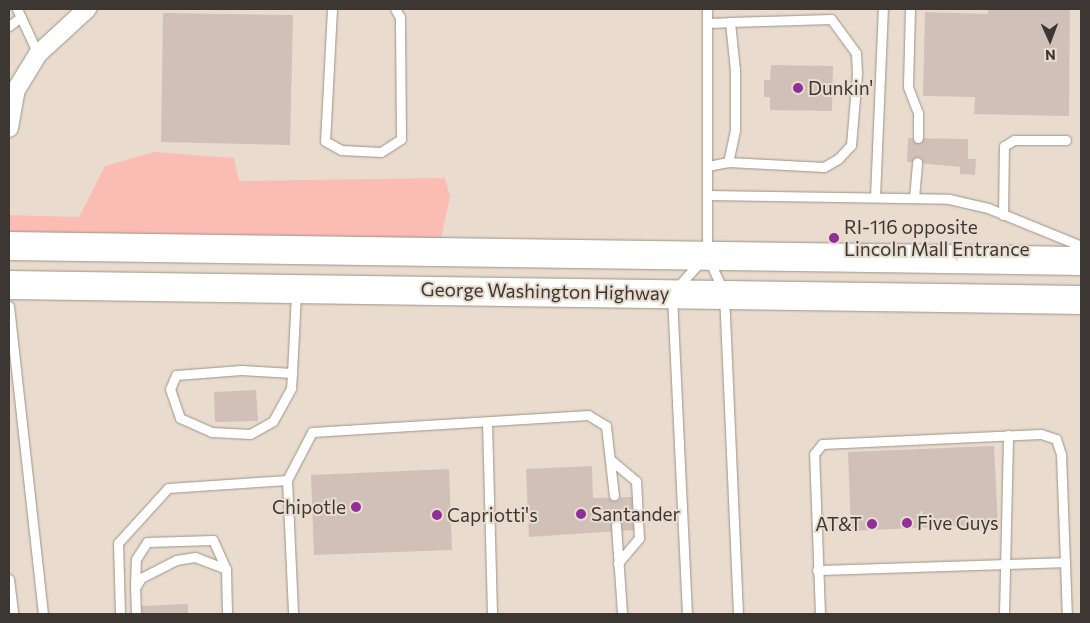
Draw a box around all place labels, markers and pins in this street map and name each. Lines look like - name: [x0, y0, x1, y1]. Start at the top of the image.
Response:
- place label: Dunkin': [808, 77, 873, 99]
- marker: Dunkin': [792, 82, 804, 94]
- place label: RI-116 opposite Lincoln Mall Entrance: [844, 216, 1030, 260]
- marker: RI-116 opposite Lincoln Mall Entrance: [828, 232, 840, 244]
- place label: Chipotle: [272, 496, 346, 518]
- marker: Chipotle: [350, 501, 362, 513]
- place label: Santander: [591, 503, 680, 525]
- place label: Capriotti's: [447, 504, 538, 526]
- marker: Santander: [575, 508, 587, 520]
- marker: Capriotti's: [431, 509, 443, 521]
- place label: Five Guys: [917, 512, 999, 534]
- place label: AT&T: [815, 513, 862, 535]
- marker: Five Guys: [901, 517, 913, 529]
- marker: AT&T: [866, 518, 878, 530]

